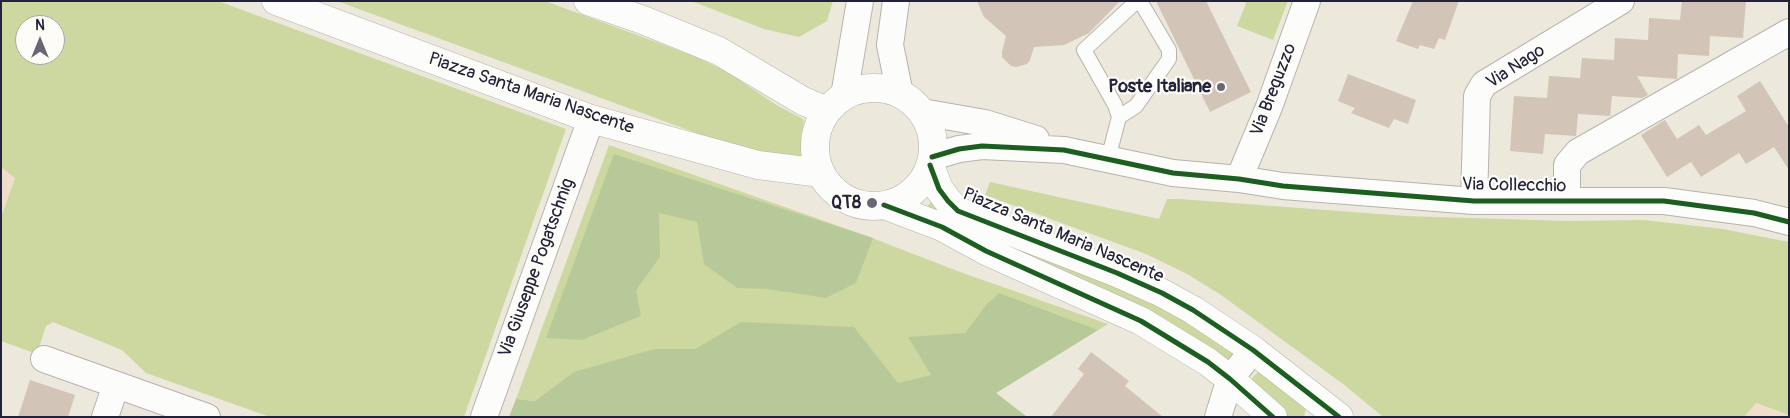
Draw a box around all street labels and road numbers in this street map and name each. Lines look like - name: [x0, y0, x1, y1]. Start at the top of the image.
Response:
- street label: Via Breguzzo: [1246, 40, 1302, 140]
- street label: Via Nago: [1483, 40, 1549, 94]
- street label: Piazza Santa Maria Nascente: [425, 49, 637, 139]
- street label: Via Collecchio: [1462, 174, 1566, 198]
- street label: Via Giuseppe Pogatschnig: [495, 176, 579, 360]
- street label: Piazza Santa Maria Nascente: [959, 184, 1167, 288]

